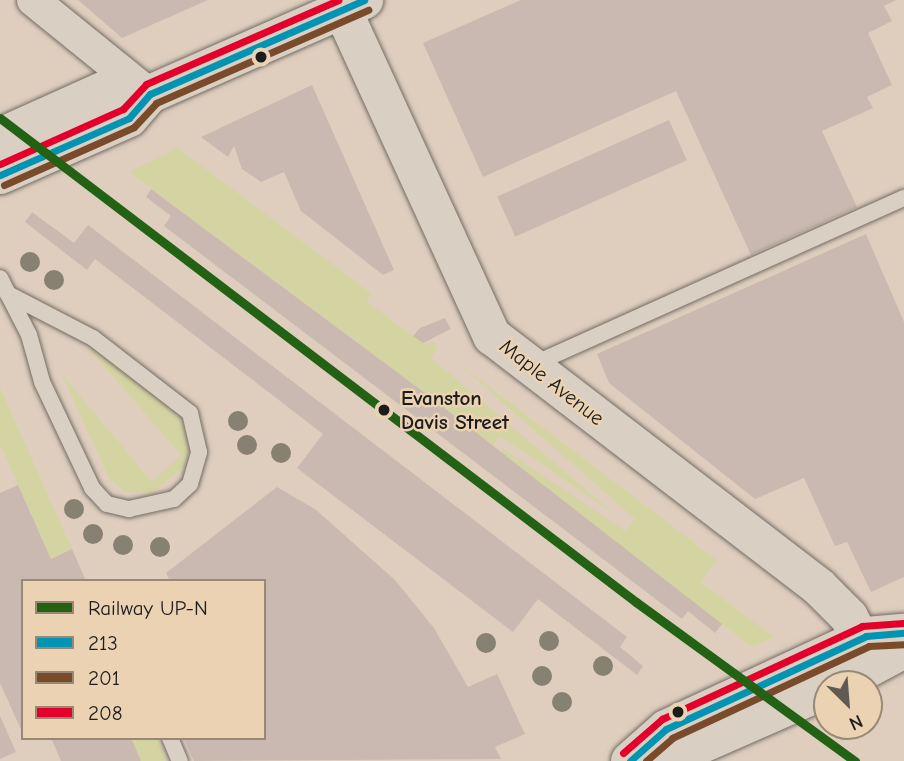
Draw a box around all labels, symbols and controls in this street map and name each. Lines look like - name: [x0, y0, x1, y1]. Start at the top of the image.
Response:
- unlabelled marker: [254, 50, 268, 64]
- street label: Maple Avenue: [495, 333, 609, 431]
- place label: Evanston Davis Street: [401, 385, 509, 435]
- marker: Evanston Davis Street: [373, 399, 395, 421]
- legend: [21, 579, 266, 740]
- text: Railway UP-N: [88, 596, 208, 620]
- text: 213: [88, 631, 118, 655]
- text: 201: [88, 666, 120, 690]
- north arrow: [813, 670, 883, 740]
- text: 208: [88, 701, 123, 725]
- unlabelled marker: [671, 705, 685, 719]
- text: N: [846, 710, 866, 735]

